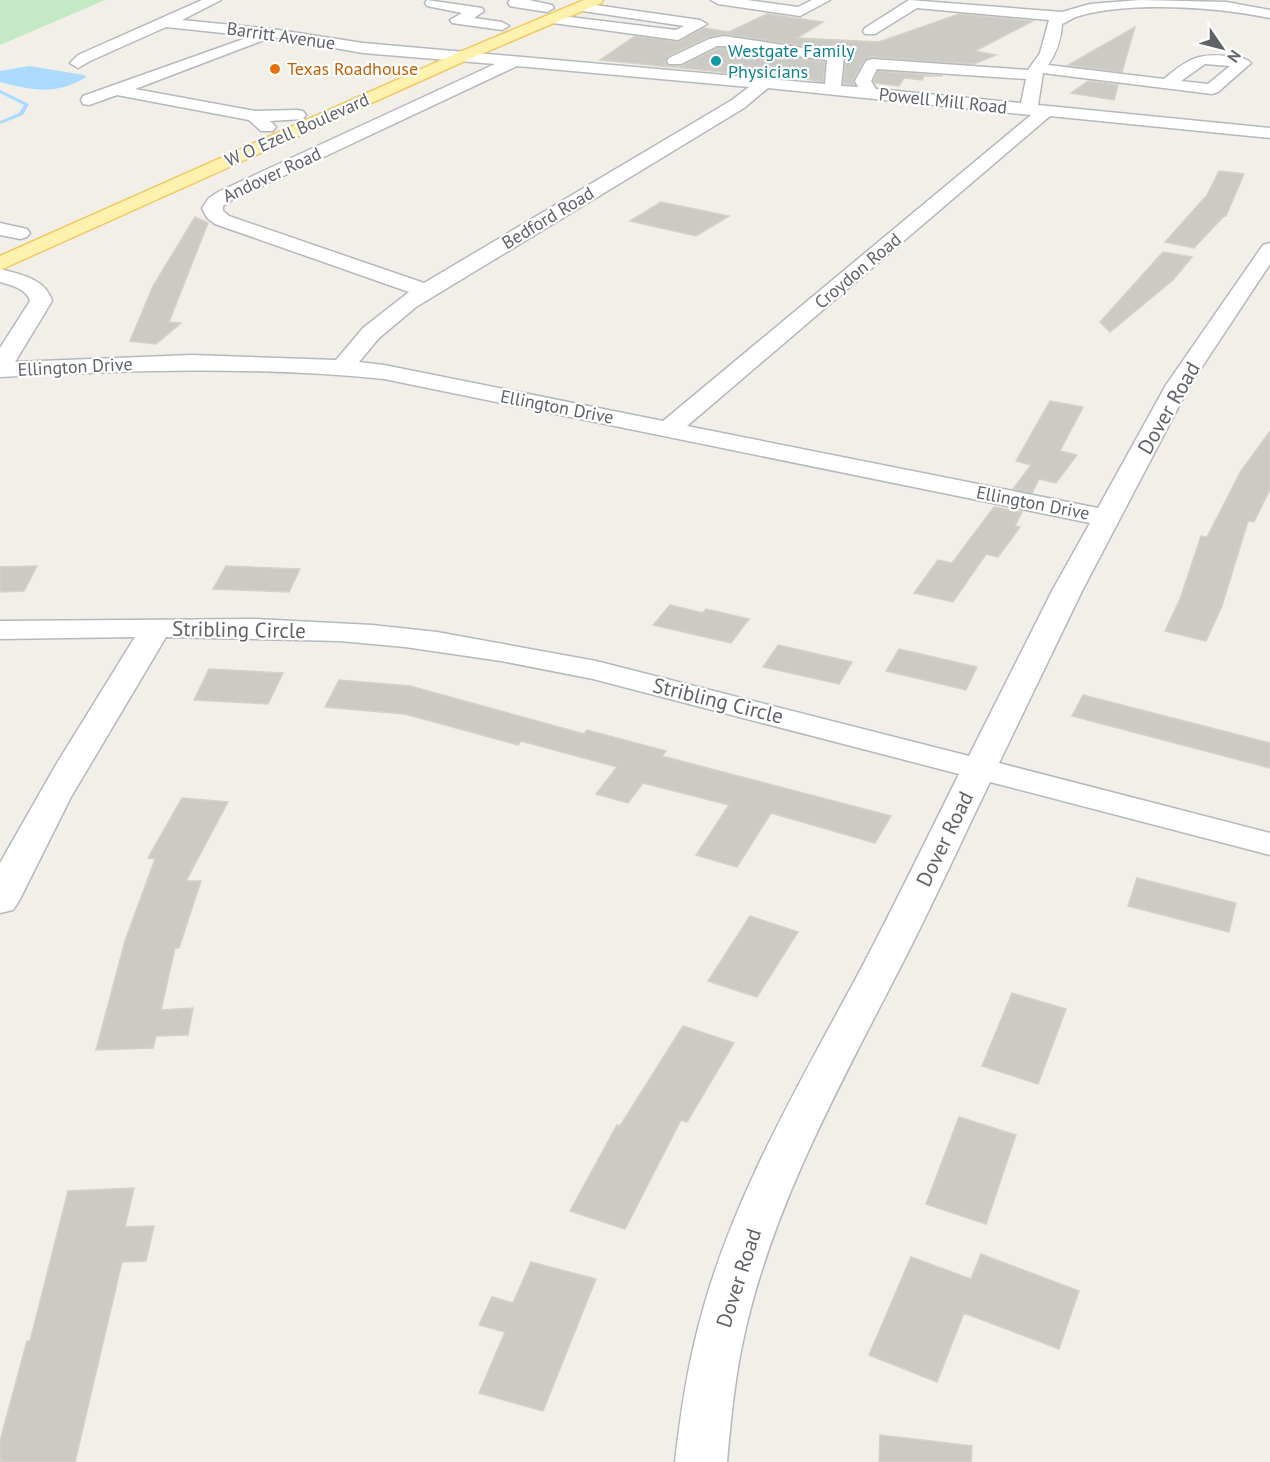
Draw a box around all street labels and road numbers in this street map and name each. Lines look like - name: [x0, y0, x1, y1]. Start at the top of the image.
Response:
- street label: Barritt Avenue: [225, 17, 337, 54]
- street label: Powell Mill Road: [878, 82, 1008, 119]
- street label: W O Ezell Boulevard: [221, 87, 373, 172]
- street label: Andover Road: [219, 142, 325, 207]
- street label: Bedford Road: [498, 181, 598, 254]
- street label: Croydon Road: [810, 228, 906, 313]
- street label: Ellington Drive: [17, 352, 133, 381]
- street label: Dover Road: [1131, 357, 1206, 459]
- street label: Ellington Drive: [498, 384, 616, 429]
- street label: Ellington Drive: [974, 480, 1092, 525]
- street label: Stribling Circle: [172, 615, 306, 644]
- street label: Stribling Circle: [650, 671, 786, 730]
- street label: Dover Road: [910, 787, 979, 891]
- street label: Dover Road: [710, 1225, 767, 1331]

